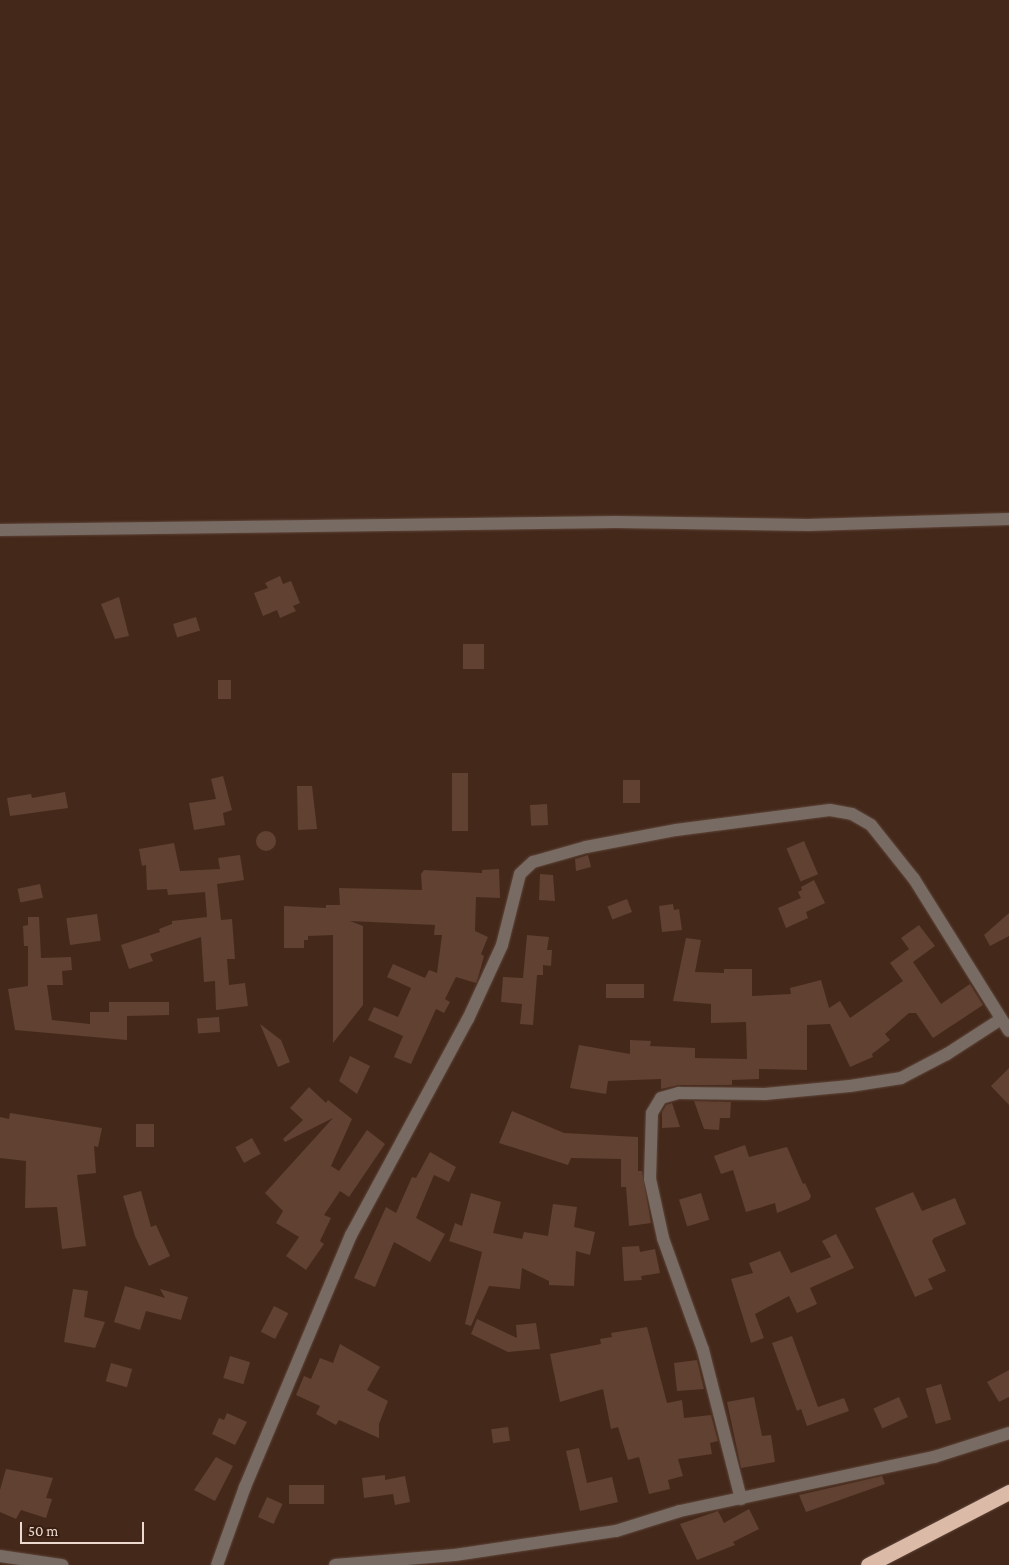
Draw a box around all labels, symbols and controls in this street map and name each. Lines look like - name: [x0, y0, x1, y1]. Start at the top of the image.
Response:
- scale bar: [22, 1512, 146, 1544]
- text: 50 m: [28, 1523, 58, 1539]

